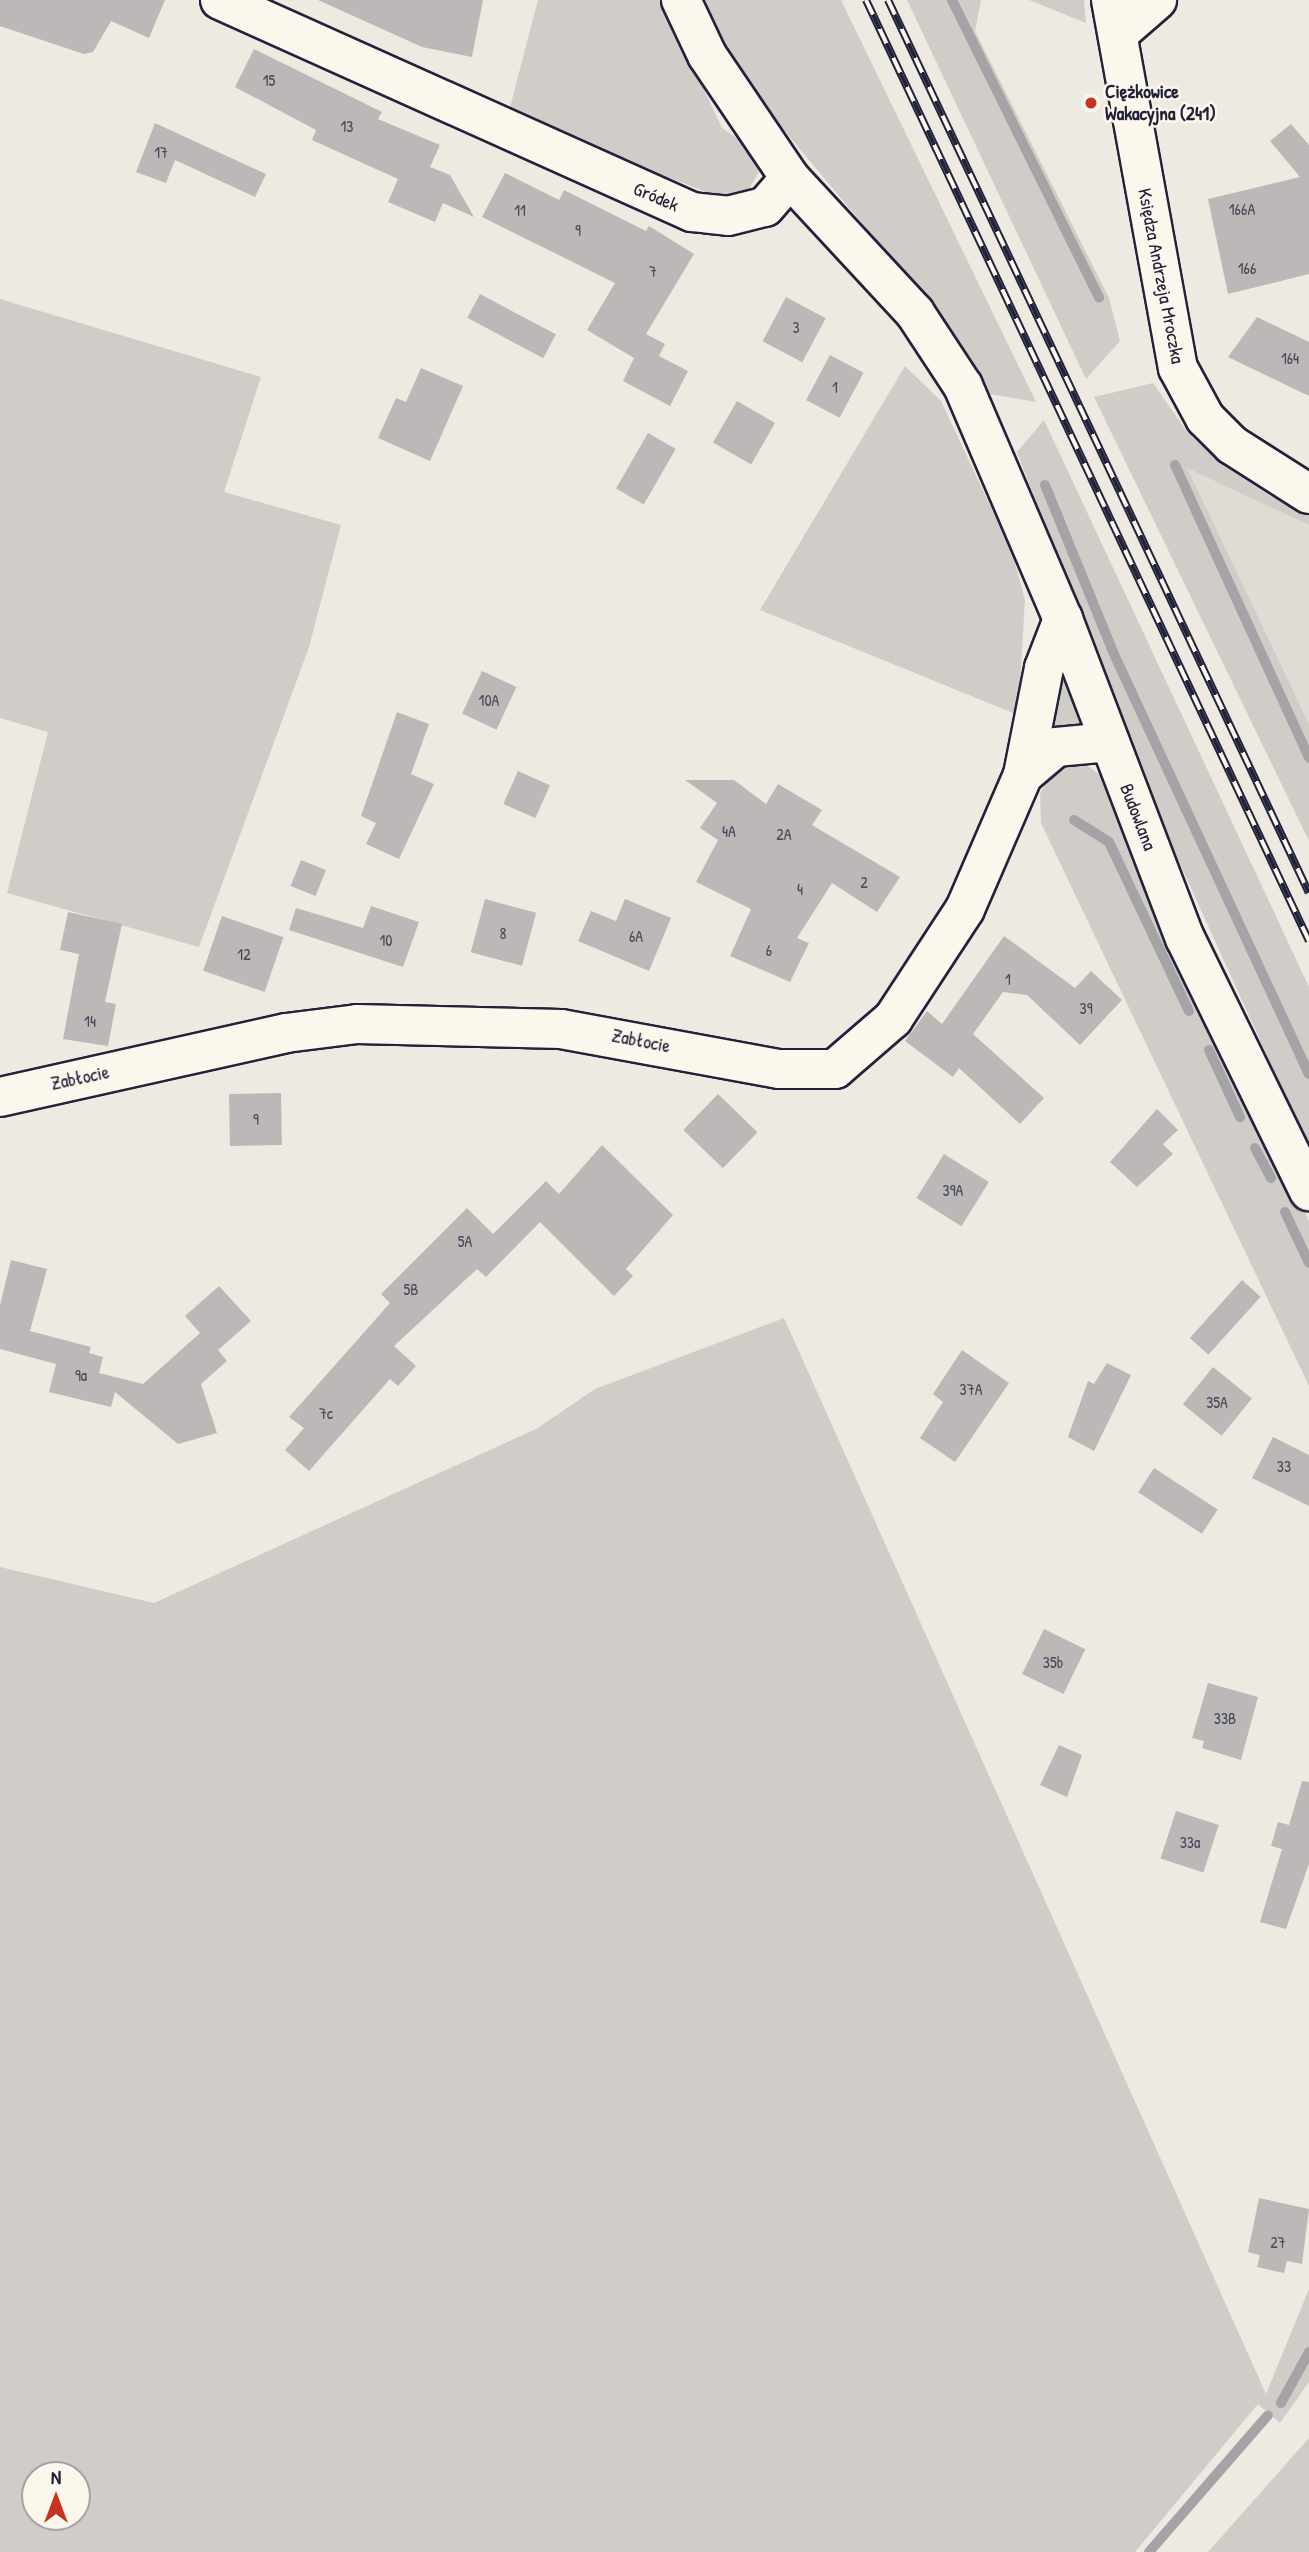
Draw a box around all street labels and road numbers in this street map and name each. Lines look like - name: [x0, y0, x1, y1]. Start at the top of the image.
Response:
- street label: Gródek: [630, 177, 682, 217]
- street label: Księdza Andrzeja Mroczka: [1133, 186, 1189, 366]
- street label: Budowlana: [1115, 780, 1161, 854]
- street label: Zabłocie: [610, 1024, 672, 1058]
- street label: Zabłocie: [49, 1061, 111, 1095]

